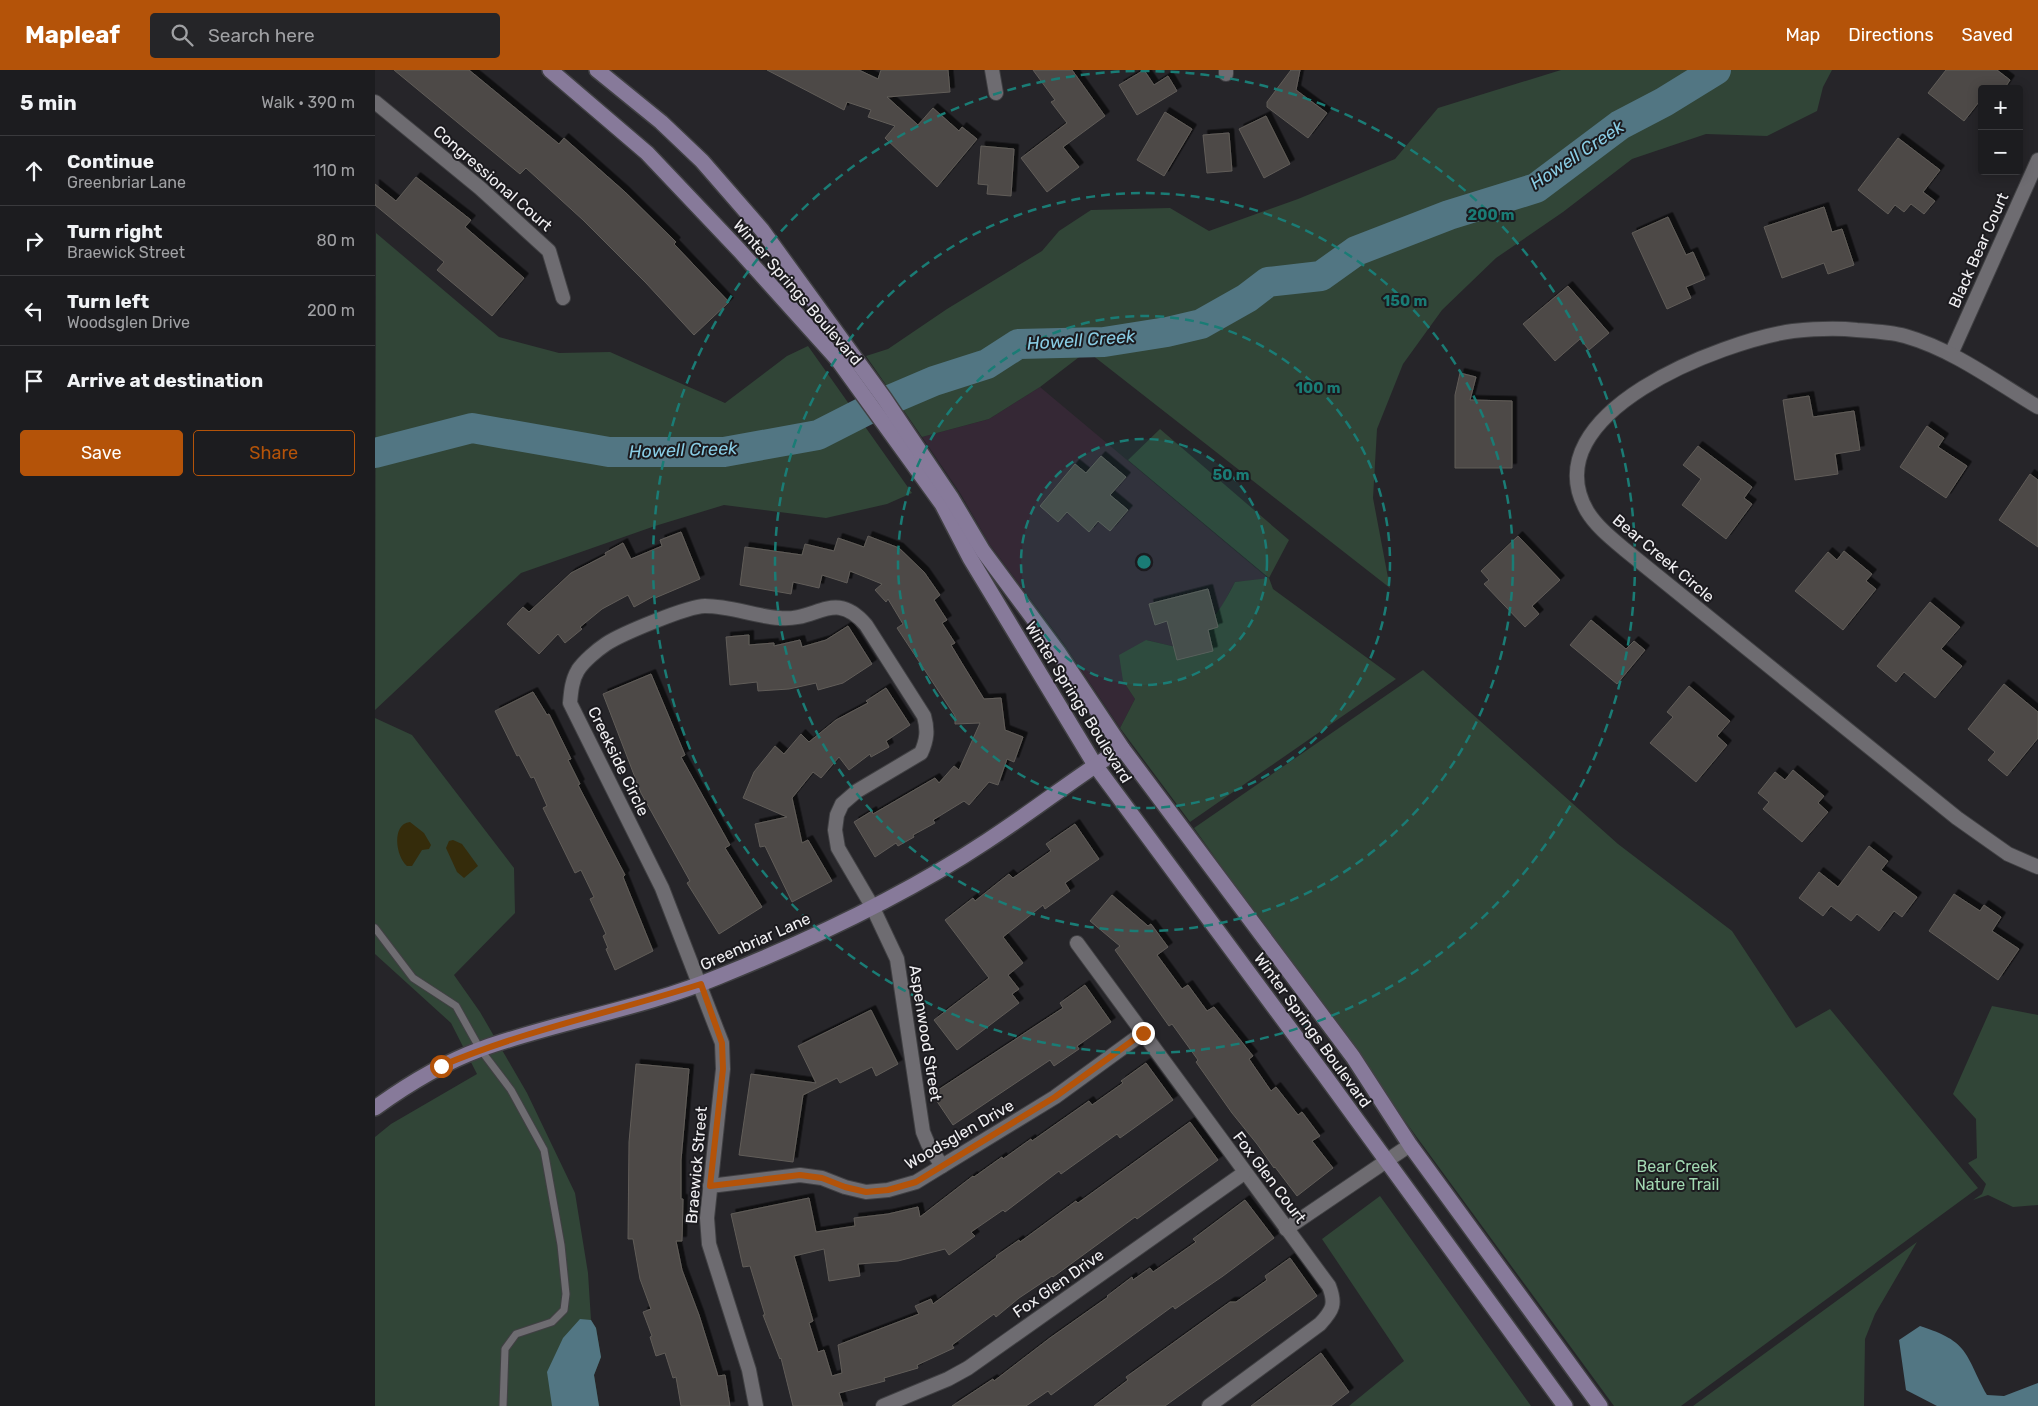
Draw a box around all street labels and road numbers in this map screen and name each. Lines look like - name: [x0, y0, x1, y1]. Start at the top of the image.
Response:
- street label: Congressional Court: [429, 122, 556, 235]
- street label: Black Bear Court: [1945, 190, 2012, 311]
- street label: Winter Springs Boulevard: [729, 216, 866, 369]
- street label: Bear Creek Circle: [1609, 510, 1718, 606]
- street label: Winter Springs Boulevard: [1021, 618, 1136, 786]
- street label: Creekside Circle: [584, 703, 653, 819]
- street label: Greenbriar Lane: [697, 909, 813, 974]
- street label: Winter Springs Boulevard: [1250, 949, 1375, 1111]
- street label: Aspenwood Street: [905, 964, 946, 1103]
- street label: Woodsglen Drive: [901, 1095, 1017, 1173]
- street label: Braewick Street: [682, 1105, 711, 1225]
- street label: Fox Glen Court: [1229, 1128, 1310, 1227]
- street label: Fox Glen Drive: [1009, 1245, 1107, 1322]

